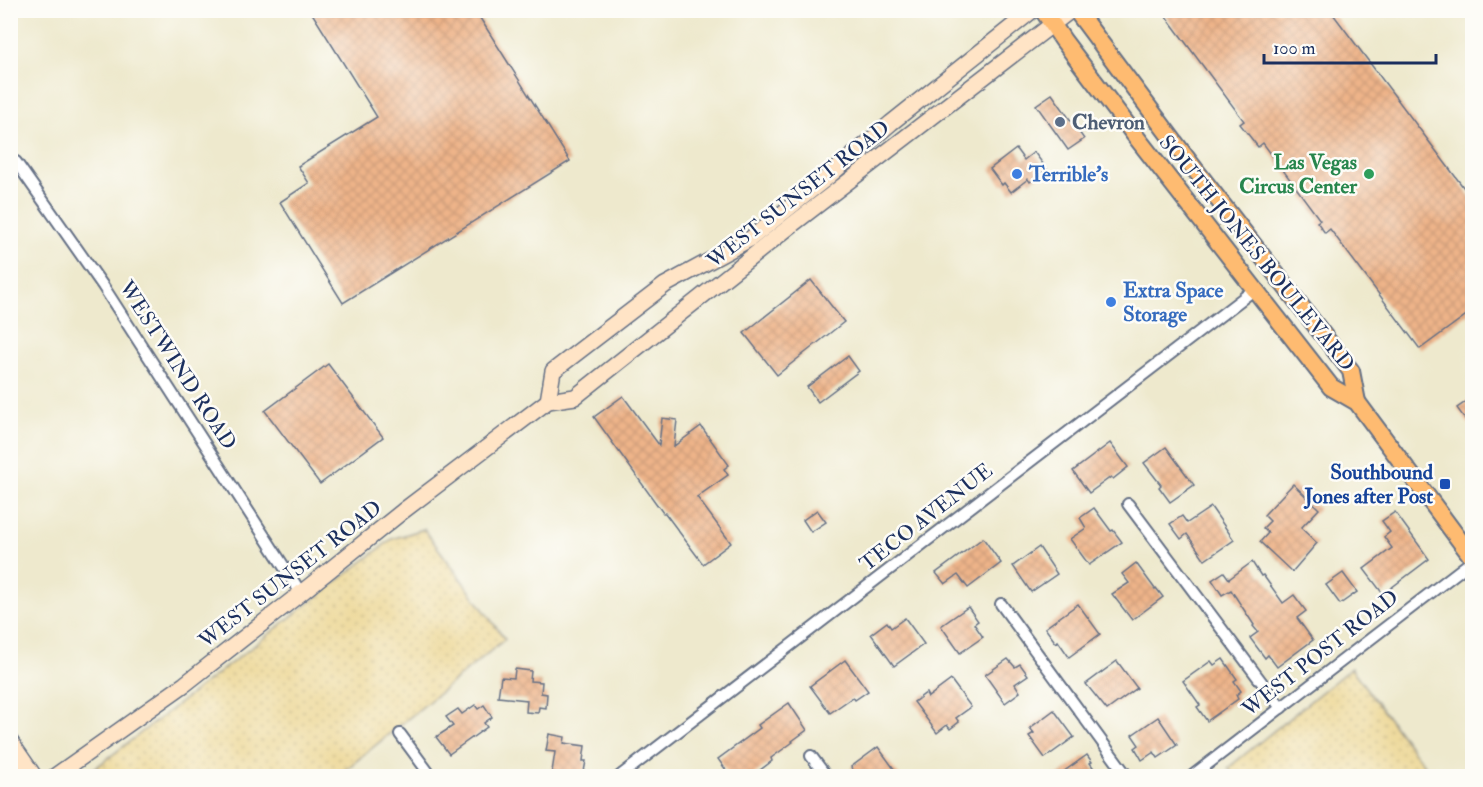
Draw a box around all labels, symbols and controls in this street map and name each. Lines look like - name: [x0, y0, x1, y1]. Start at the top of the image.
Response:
- scale bar: [1264, 27, 1436, 65]
- text: 100 m: [1273, 37, 1316, 60]
- place label: Chevron: [1072, 109, 1145, 136]
- street label: WEST SUNSET ROAD: [701, 114, 895, 275]
- marker: Chevron: [1053, 115, 1067, 129]
- street label: SOUTH JONES BOULEVARD: [1153, 130, 1360, 377]
- place label: Las Vegas Circus Center: [1239, 149, 1358, 200]
- place label: Terrible's: [1028, 161, 1108, 188]
- marker: Terrible's: [1010, 167, 1024, 181]
- marker: Las Vegas Circus Center: [1362, 167, 1376, 181]
- street label: WESTWIND ROAD: [112, 275, 242, 455]
- place label: Extra Space Storage: [1123, 277, 1224, 328]
- marker: Extra Space Storage: [1104, 295, 1118, 309]
- street label: TECO AVENUE: [855, 457, 998, 578]
- place label: Southbound Jones after Post: [1303, 459, 1434, 510]
- marker: Southbound Jones after Post: [1438, 477, 1452, 491]
- street label: WEST SUNSET ROAD: [193, 494, 387, 655]
- street label: WEST POST ROAD: [1236, 584, 1404, 723]

